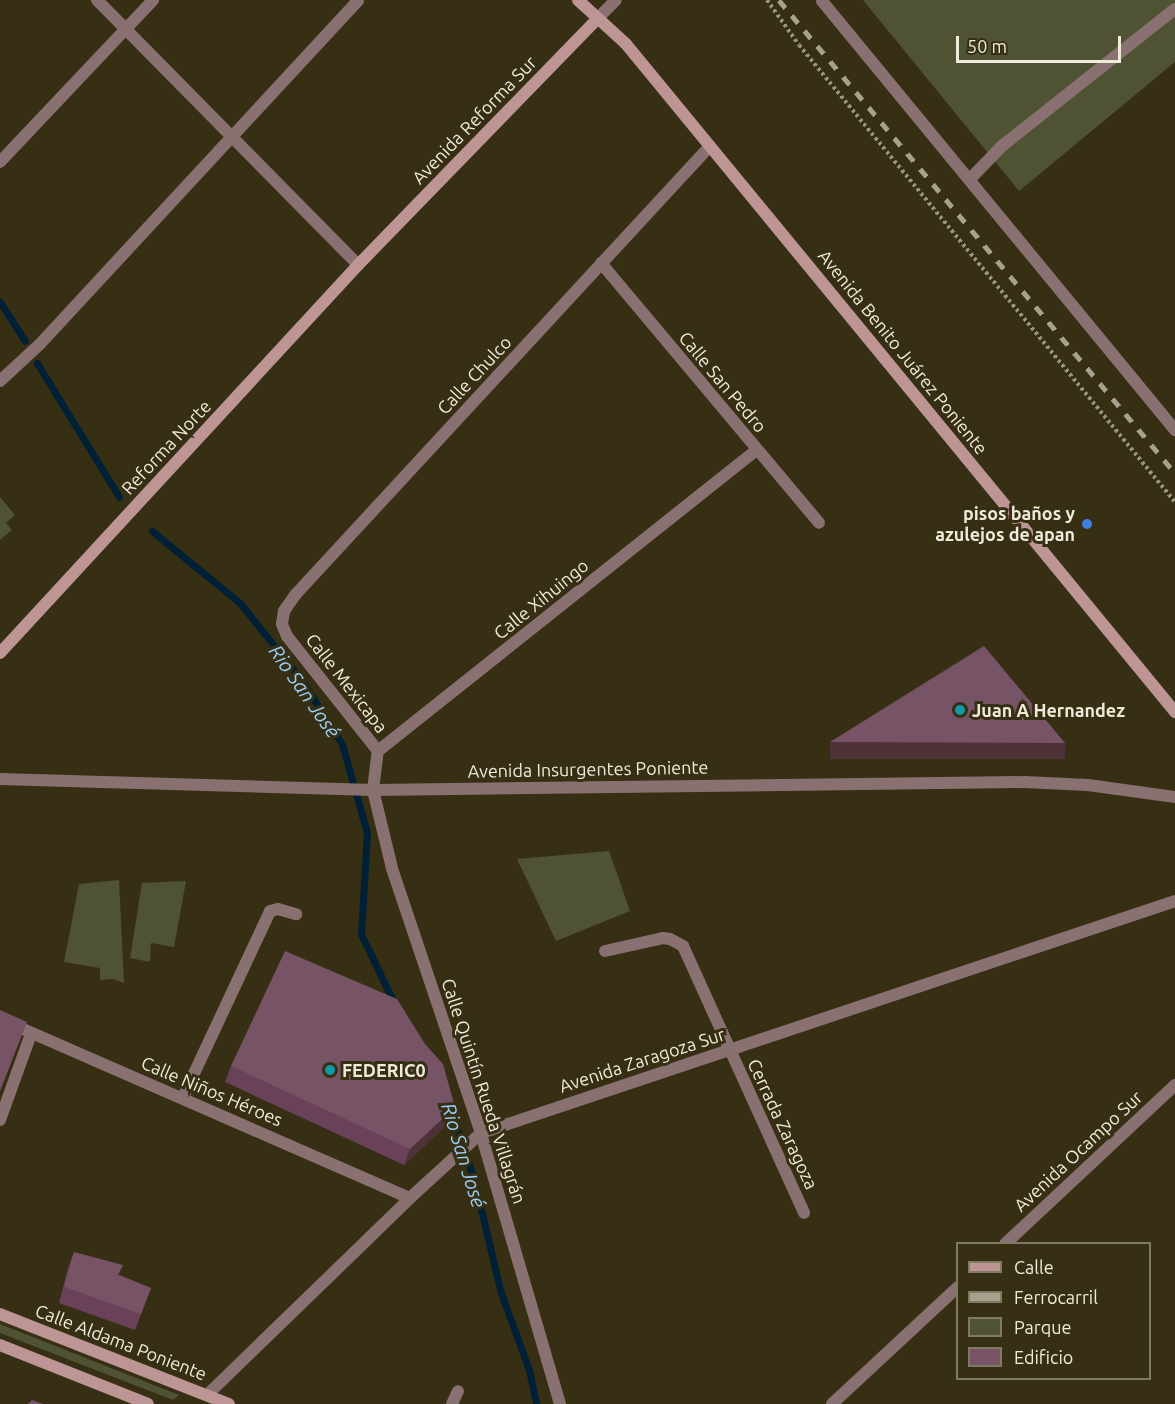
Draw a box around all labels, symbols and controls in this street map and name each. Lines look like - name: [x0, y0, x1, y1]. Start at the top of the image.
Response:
- scale bar: [959, 24, 1124, 62]
- text: 50 m: [967, 36, 1007, 56]
- street label: Avenida Reforma Sur: [407, 52, 541, 188]
- street label: Avenida Benito Juárez Poniente: [814, 245, 992, 459]
- street label: Calle San Pedro: [675, 327, 771, 437]
- street label: Calle Chulco: [432, 331, 516, 419]
- street label: Reforma Norte: [117, 395, 215, 499]
- place label: pisos baños y azulejos de apan: [935, 503, 1075, 546]
- marker: pisos baños y azulejos de apan: [1080, 517, 1094, 531]
- street label: Calle Xihuingo: [489, 554, 593, 644]
- street label: Calle Mexicapa: [301, 629, 393, 737]
- water label: Rio San José: [264, 640, 346, 742]
- place label: Juan A Hernandez: [972, 699, 1125, 721]
- marker: Juan A Hernandez: [953, 703, 967, 717]
- street label: Avenida Insurgentes Poniente: [467, 756, 709, 782]
- street label: Calle Quintín Rueda Villagrán: [437, 976, 531, 1206]
- street label: Avenida Zaragoza Sur: [556, 1023, 728, 1097]
- street label: Calle Niños Héroes: [138, 1051, 286, 1131]
- street label: Cerrada Zaragoza: [743, 1055, 823, 1193]
- place label: FEDERIC0: [342, 1059, 426, 1081]
- marker: FEDERIC0: [323, 1063, 337, 1077]
- street label: Avenida Ocampo Sur: [1009, 1086, 1147, 1216]
- water label: Rio San José: [437, 1100, 491, 1210]
- legend: [956, 1242, 1151, 1380]
- text: Calle: [1014, 1257, 1054, 1277]
- text: Ferrocarril: [1014, 1287, 1098, 1307]
- street label: Calle Aldama Poniente: [32, 1299, 210, 1385]
- text: Parque: [1014, 1317, 1071, 1337]
- text: Edificio: [1014, 1347, 1073, 1367]

